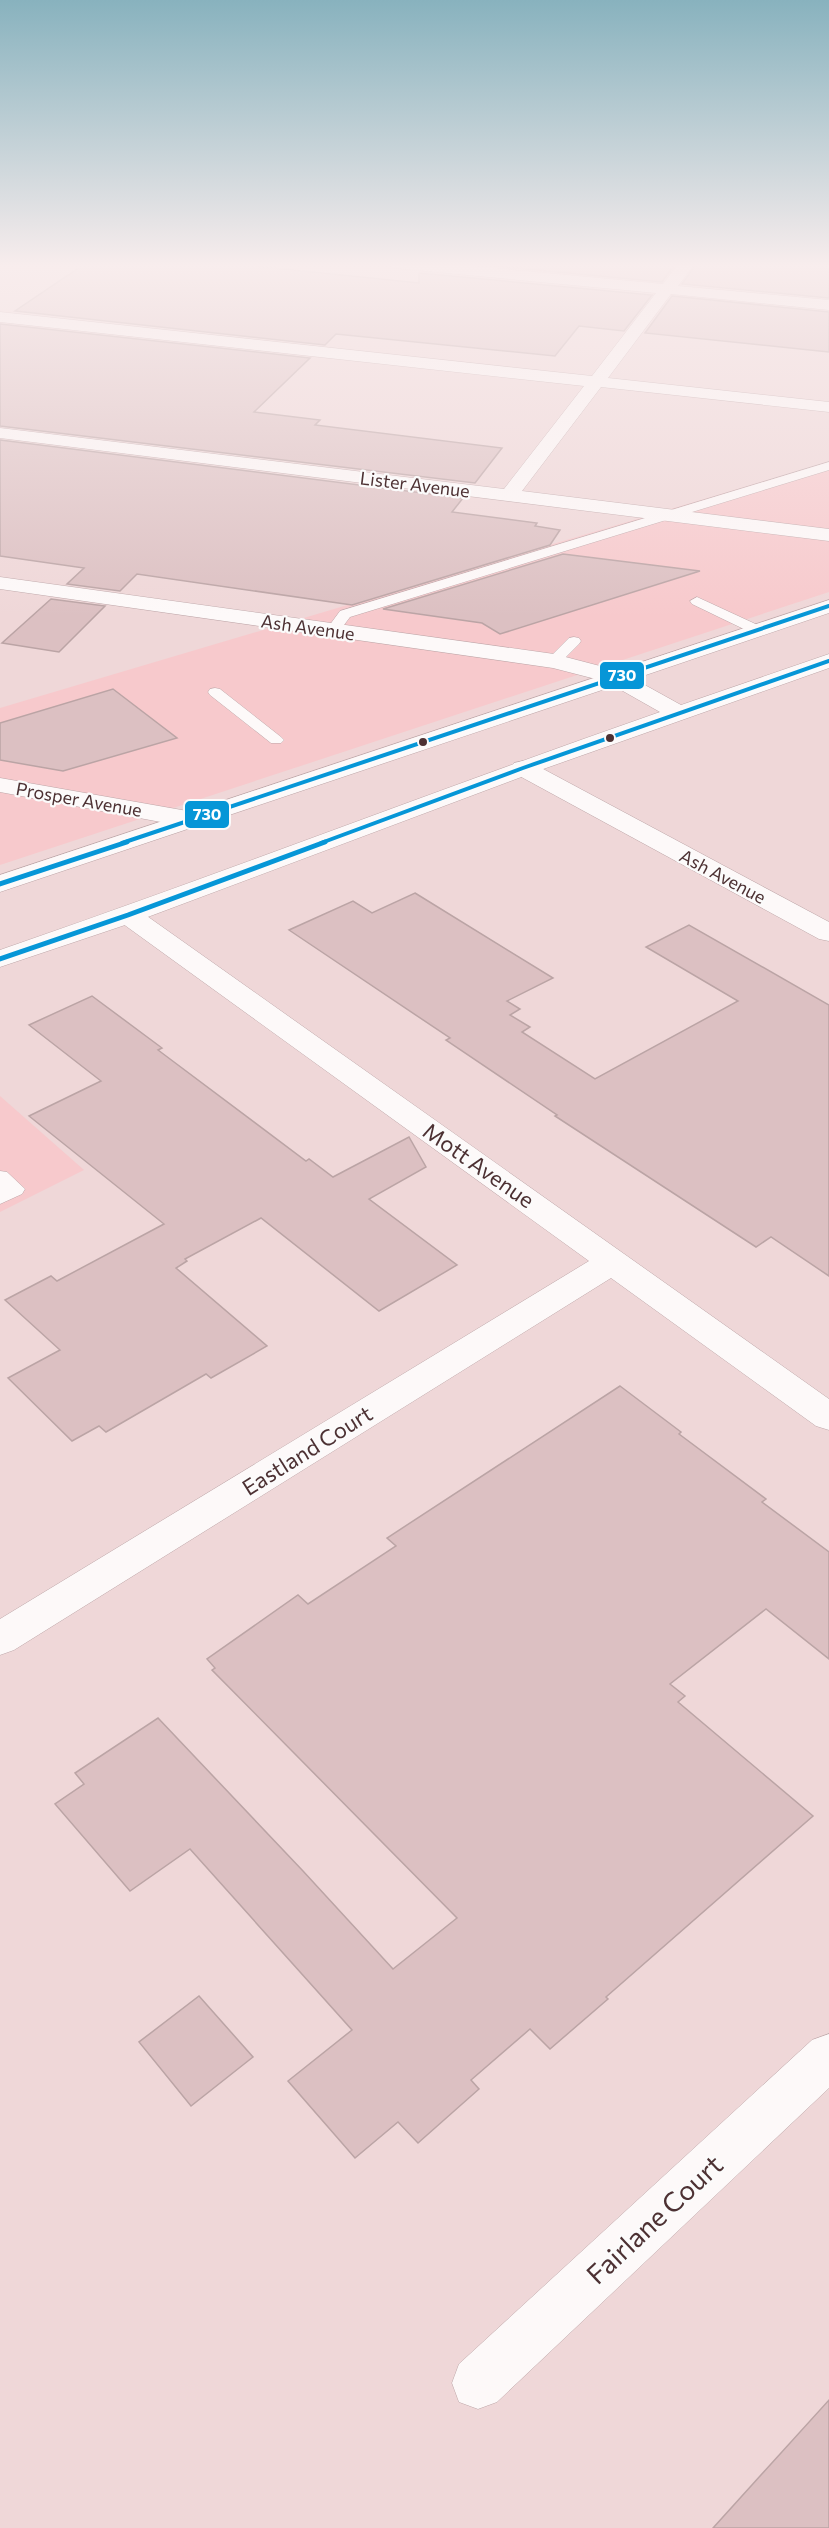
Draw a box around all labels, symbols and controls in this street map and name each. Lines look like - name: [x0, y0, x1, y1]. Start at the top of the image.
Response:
- street label: Lister Avenue: [359, 466, 471, 502]
- street label: Ash Avenue: [260, 610, 356, 644]
- line badge: 730: [599, 661, 645, 690]
- text: 730: [608, 665, 636, 684]
- unlabelled marker: [604, 732, 616, 744]
- unlabelled marker: [417, 736, 429, 748]
- street label: Prosper Avenue: [14, 777, 144, 821]
- line badge: 730: [184, 800, 230, 829]
- text: 730: [193, 804, 221, 823]
- street label: Ash Avenue: [676, 844, 770, 908]
- street label: Mott Avenue: [418, 1117, 540, 1213]
- street label: Eastland Court: [237, 1399, 377, 1501]
- street label: Fairlane Court: [579, 2148, 729, 2290]

